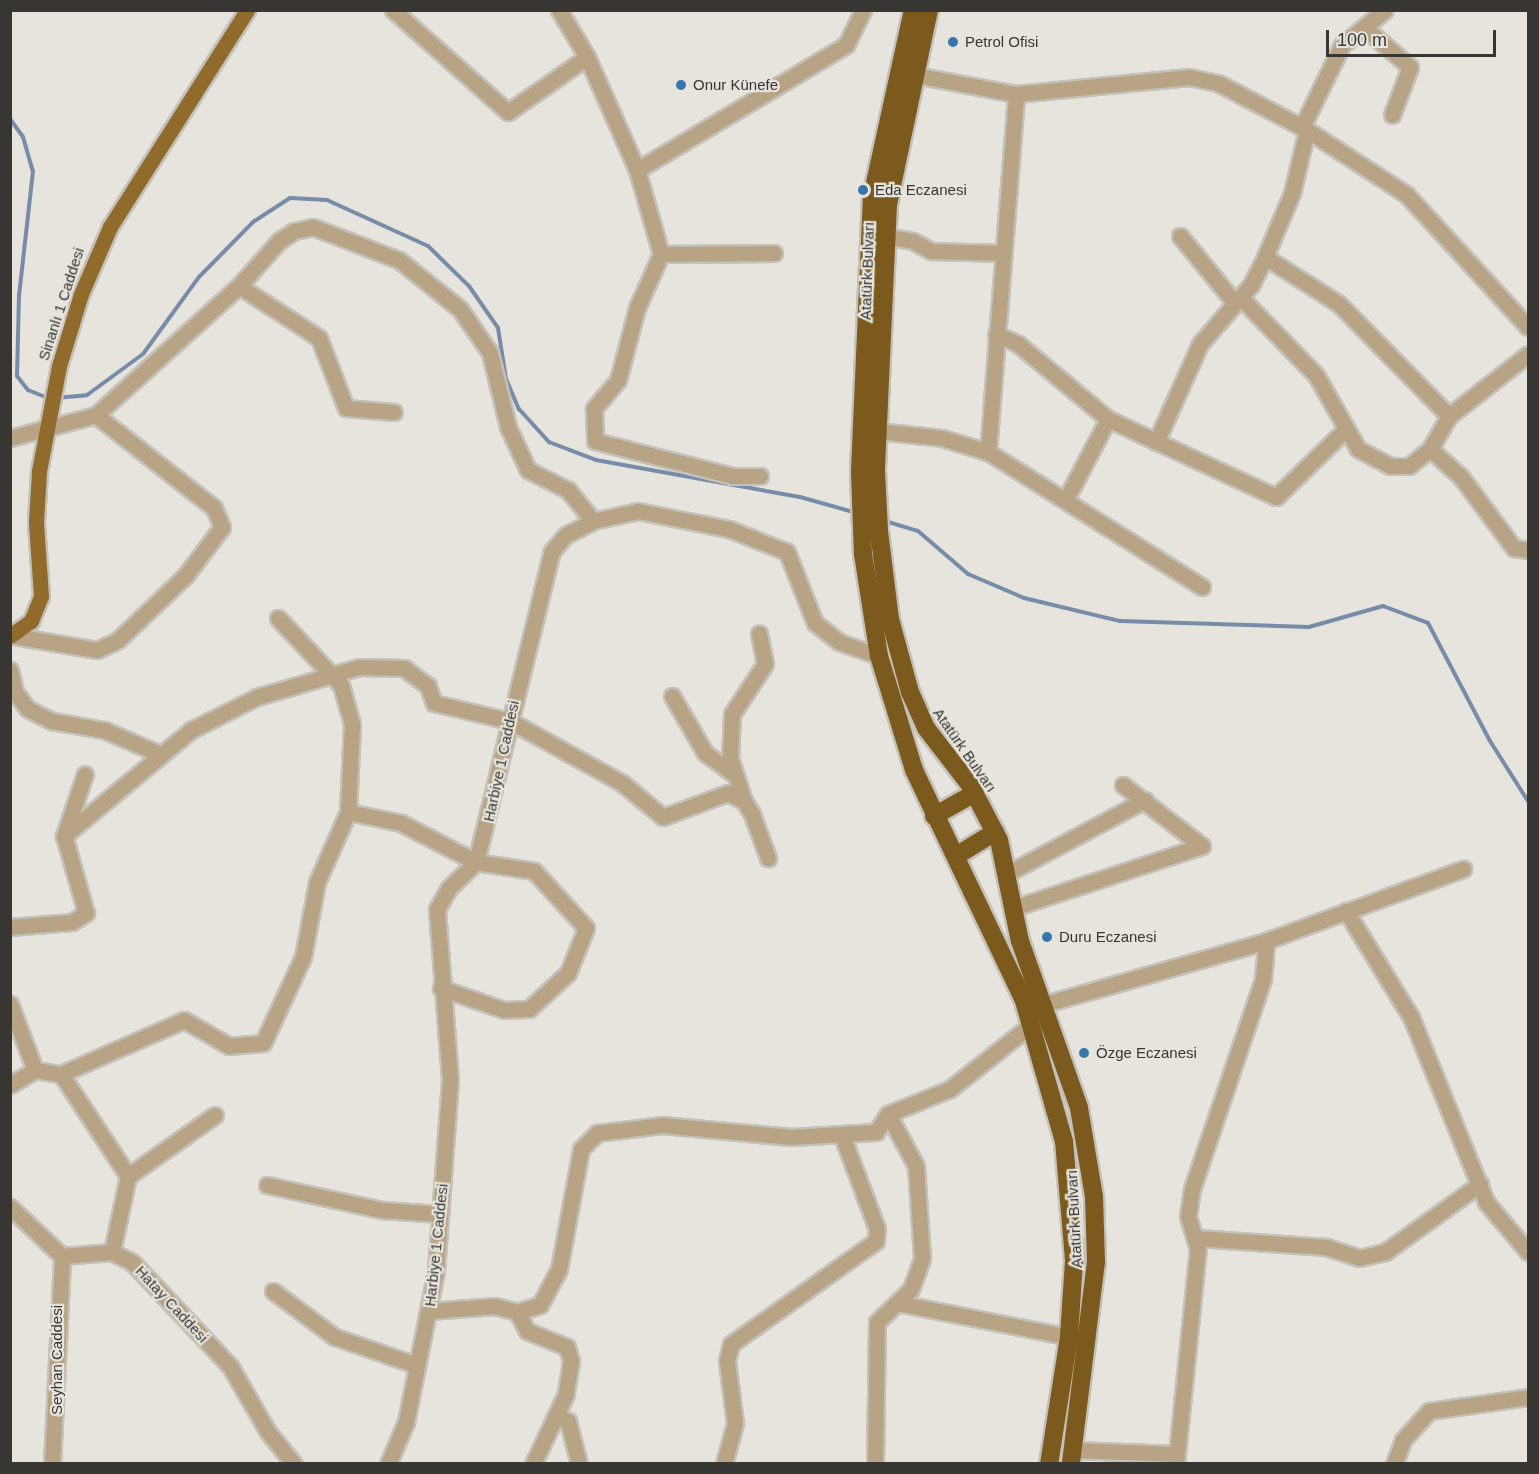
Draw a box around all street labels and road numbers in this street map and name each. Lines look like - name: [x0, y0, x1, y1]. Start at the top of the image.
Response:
- street label: Atatürk Bulvarı: [856, 222, 878, 320]
- street label: Sinanlı 1 Caddesi: [34, 245, 88, 363]
- street label: Harbiye 1 Caddesi: [479, 699, 523, 823]
- street label: Atatürk Bulvarı: [929, 705, 1001, 795]
- street label: Atatürk Bulvarı: [1062, 1169, 1086, 1269]
- street label: Harbiye 1 Caddesi: [421, 1183, 451, 1307]
- street label: Hatay Caddesi: [132, 1262, 212, 1346]
- street label: Seyhan Caddesi: [48, 1305, 66, 1415]

